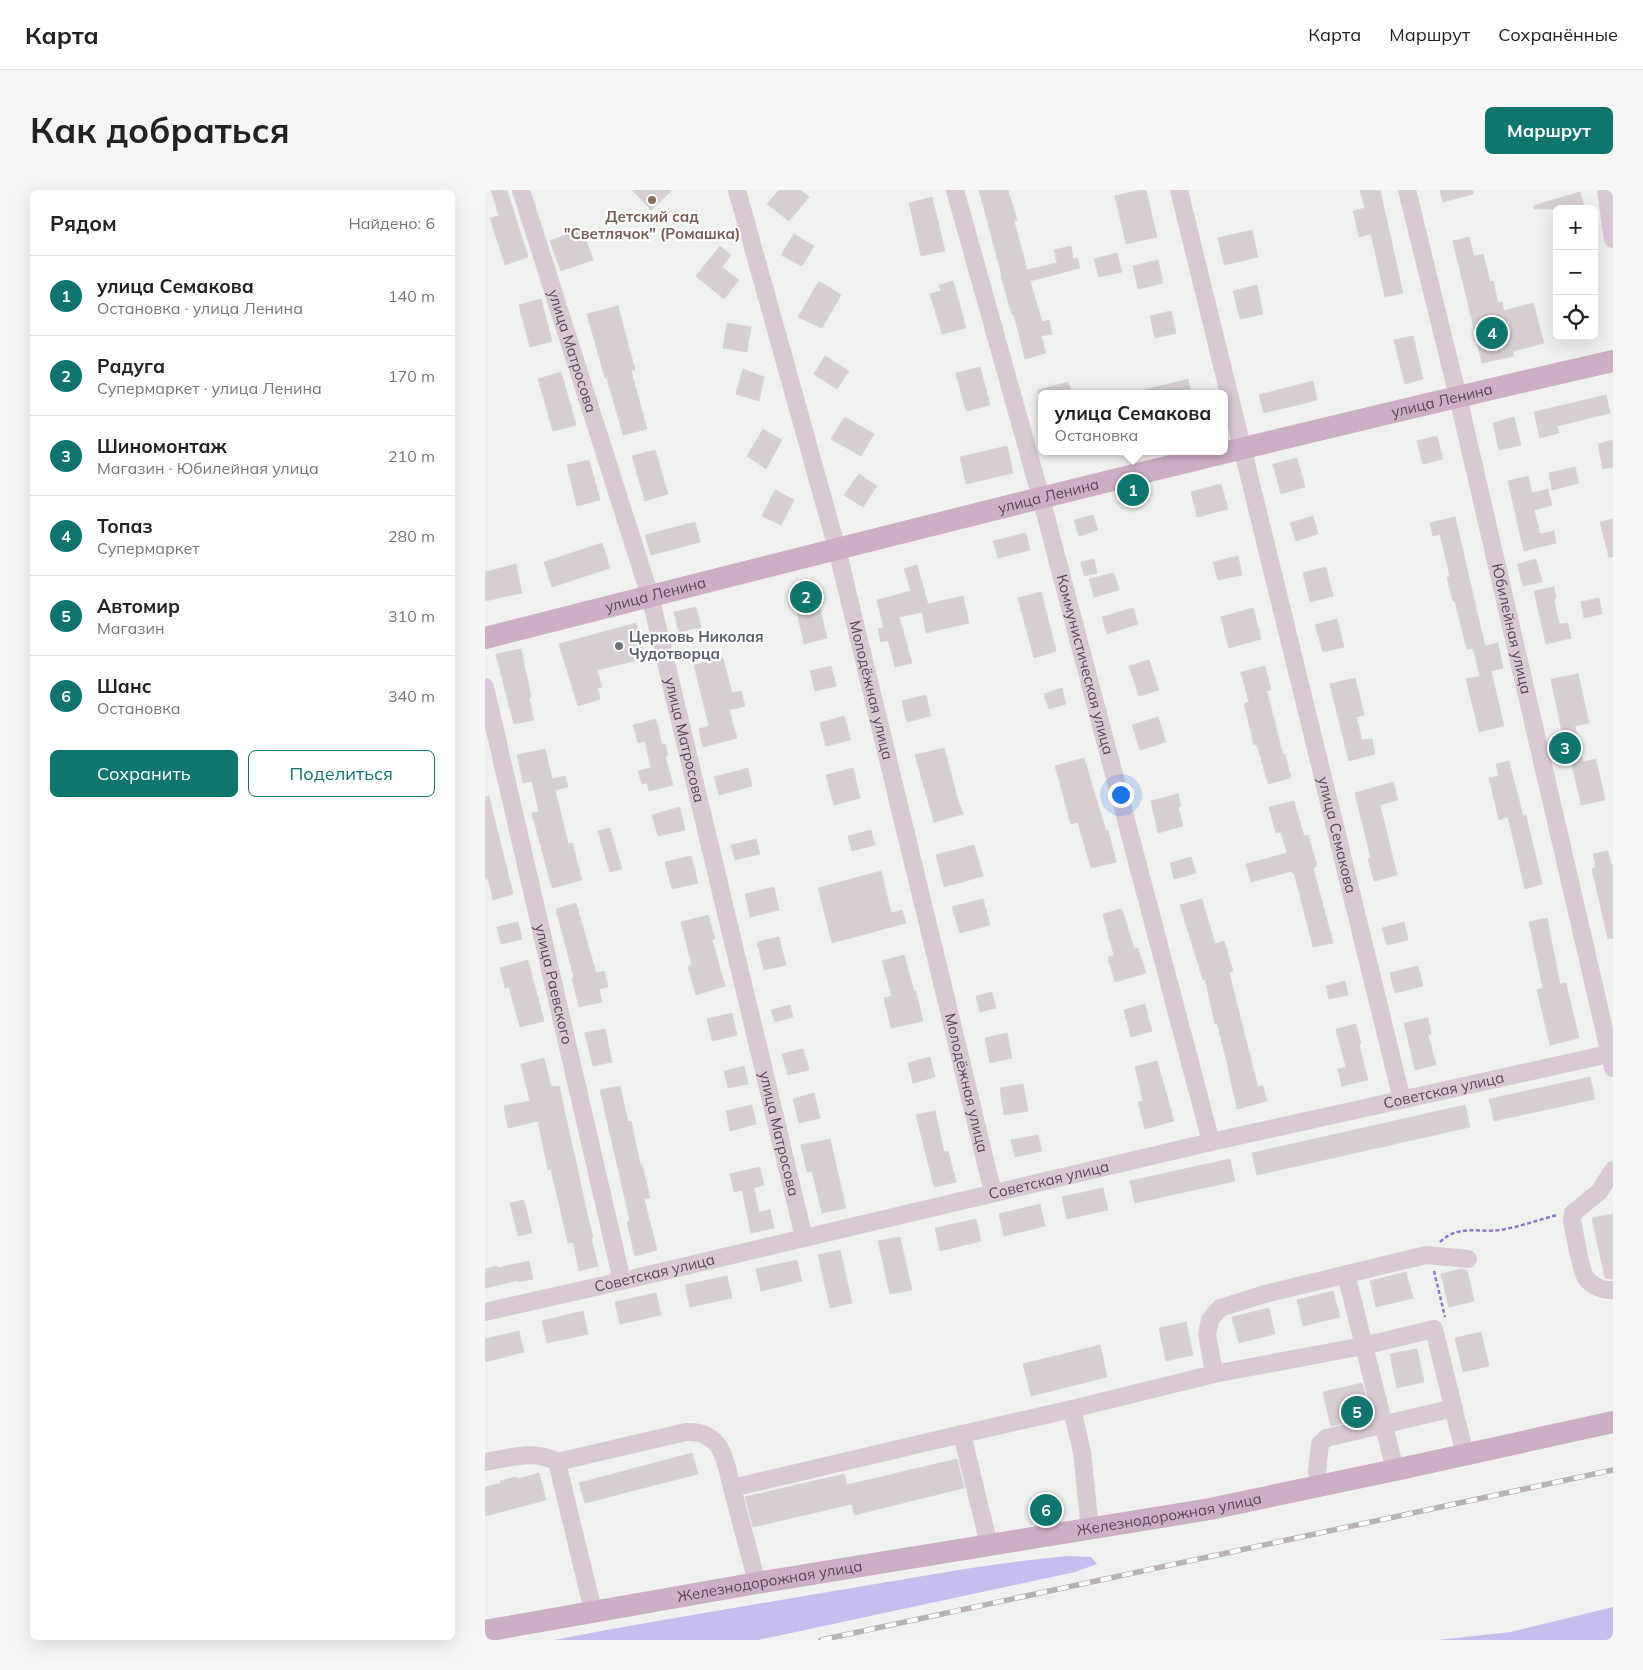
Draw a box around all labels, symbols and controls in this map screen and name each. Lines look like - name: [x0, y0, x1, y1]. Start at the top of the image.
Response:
- text: Карта: [25, 20, 99, 50]
- text: Карта: [1308, 23, 1361, 46]
- text: Маршрут: [1389, 23, 1470, 46]
- text: Сохранённые: [1498, 23, 1618, 46]
- button: Маршрут: [1485, 107, 1613, 154]
- text: Как добраться: [30, 108, 290, 152]
- marker: Детский сад "Светлячок" (Ромашка): [646, 194, 658, 206]
- map controls: [1553, 205, 1598, 340]
- button: +: [1553, 205, 1598, 250]
- place label: Детский сад "Светлячок" (Ромашка): [564, 207, 740, 243]
- text: Рядом: [50, 210, 117, 236]
- text: Найдено: 6: [349, 213, 435, 233]
- button: −: [1553, 250, 1598, 295]
- text: улица Семакова: [97, 274, 254, 298]
- text: 1: [61, 286, 71, 306]
- text: 140 m: [388, 286, 435, 306]
- street label: улица Матросова: [544, 287, 601, 415]
- button: locate: [1553, 295, 1598, 340]
- text: Остановка · улица Ленина: [97, 298, 303, 318]
- pin: 4: [1476, 314, 1508, 352]
- text: Радуга: [97, 354, 165, 378]
- text: 2: [61, 366, 71, 386]
- text: 170 m: [388, 366, 435, 386]
- text: Супермаркет · улица Ленина: [97, 378, 322, 398]
- street label: улица Ленина: [1389, 379, 1494, 421]
- popup: [1038, 390, 1228, 455]
- text: улица Семакова: [1055, 401, 1211, 425]
- text: Остановка: [1055, 425, 1138, 445]
- text: Шиномонтаж: [97, 434, 227, 458]
- text: 3: [61, 446, 71, 466]
- text: 210 m: [388, 446, 435, 466]
- text: Магазин · Юбилейная улица: [97, 458, 319, 478]
- pin: 1: [1117, 471, 1149, 509]
- street label: улица Ленина: [996, 474, 1101, 517]
- text: Топаз: [97, 514, 153, 538]
- text: 4: [61, 526, 71, 546]
- text: 280 m: [388, 526, 435, 546]
- text: Супермаркет: [97, 538, 200, 558]
- street label: Юбилейная улица: [1488, 561, 1536, 696]
- street label: улица Ленина: [603, 572, 708, 616]
- street label: Коммунистическая улица: [1053, 572, 1118, 757]
- pin: 2: [790, 578, 822, 616]
- text: Автомир: [97, 594, 180, 618]
- text: 5: [61, 606, 71, 626]
- text: 310 m: [388, 606, 435, 626]
- text: Магазин: [97, 618, 165, 638]
- street label: Молодёжная улица: [846, 619, 898, 762]
- place label: Церковь Николая Чудотворца: [629, 627, 764, 663]
- marker: Церковь Николая Чудотворца: [613, 640, 625, 652]
- text: Шанс: [97, 674, 151, 698]
- street label: улица Матросова: [661, 675, 709, 804]
- text: 6: [61, 686, 71, 706]
- text: 340 m: [388, 686, 435, 706]
- text: Остановка: [97, 698, 181, 718]
- pin: 3: [1549, 729, 1581, 767]
- button: Сохранить: [50, 750, 238, 797]
- button: Поделиться: [248, 750, 435, 797]
- street label: улица Семакова: [1314, 774, 1361, 895]
- your location: [1108, 782, 1134, 808]
- street label: улица Раевского: [531, 922, 577, 1046]
- street label: Молодёжная улица: [941, 1011, 993, 1154]
- street label: Советская улица: [1381, 1067, 1506, 1113]
- street label: улица Матросова: [755, 1069, 804, 1198]
- street label: Советская улица: [987, 1156, 1111, 1203]
- street label: Советская улица: [592, 1249, 717, 1296]
- pin: 5: [1341, 1393, 1373, 1431]
- street label: Железнодорожная улица: [1075, 1488, 1263, 1540]
- pin: 6: [1030, 1491, 1062, 1529]
- street label: Железнодорожная улица: [676, 1556, 864, 1606]

